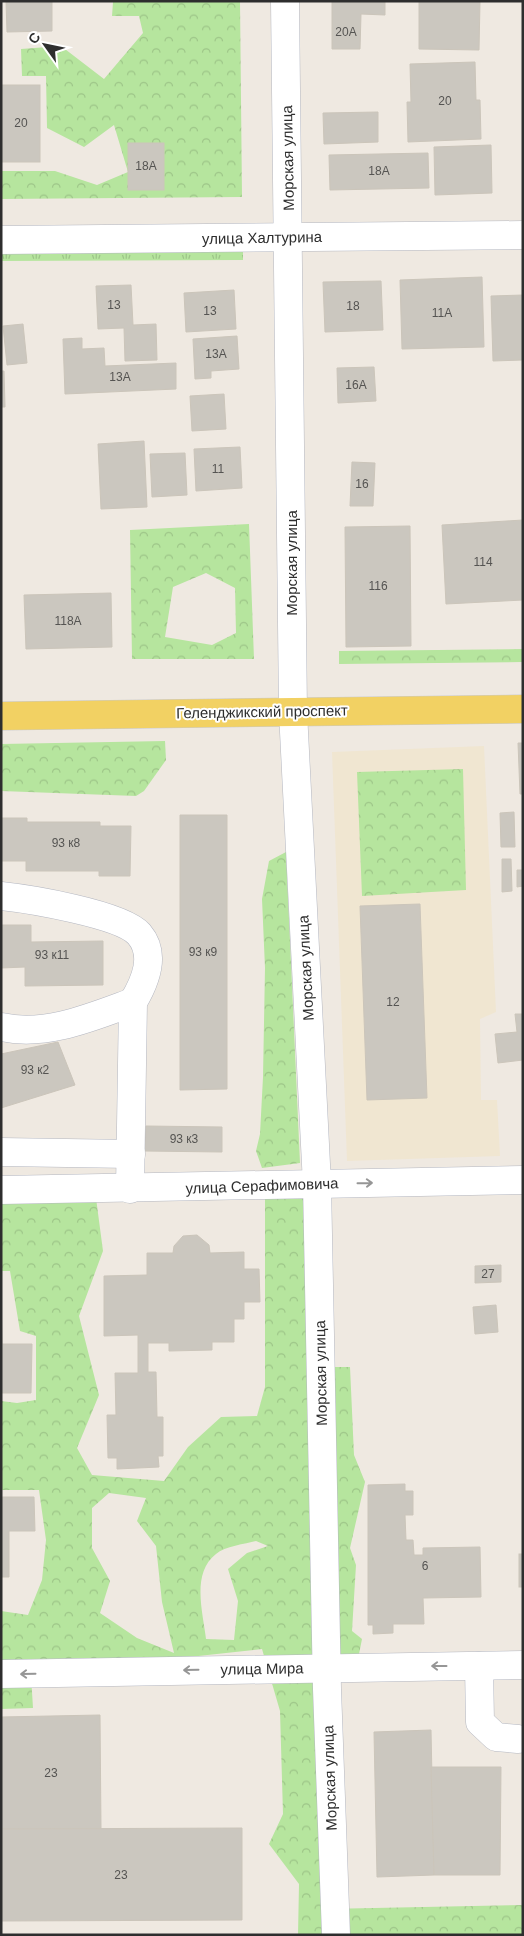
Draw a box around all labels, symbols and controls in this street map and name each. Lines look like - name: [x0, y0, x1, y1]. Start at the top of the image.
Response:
- north arrow: [20, 20, 70, 70]
- house number: 20А: [335, 25, 357, 39]
- text: С: [25, 29, 44, 47]
- house number: 20: [438, 94, 452, 108]
- street label: Морская улица: [278, 104, 297, 211]
- house number: 20: [14, 116, 28, 130]
- house number: 18А: [135, 159, 157, 173]
- house number: 18А: [368, 164, 390, 178]
- street label: улица Халтурина: [202, 228, 323, 247]
- house number: 13: [107, 298, 121, 312]
- house number: 18: [346, 299, 360, 313]
- house number: 13: [203, 304, 217, 318]
- house number: 11А: [432, 306, 452, 320]
- house number: 13А: [205, 347, 227, 361]
- house number: 13А: [109, 370, 131, 384]
- house number: 16А: [345, 378, 367, 392]
- house number: 11: [212, 462, 225, 476]
- house number: 16: [355, 477, 369, 491]
- street label: Морская улица: [283, 510, 300, 616]
- house number: 114: [473, 555, 493, 569]
- house number: 116: [368, 579, 388, 593]
- house number: 118А: [54, 614, 82, 628]
- street label: Геленджикский проспект: [176, 702, 348, 721]
- house number: 93 к8: [52, 836, 81, 850]
- street label: Морская улица: [294, 914, 317, 1021]
- house number: 93 к9: [189, 945, 218, 959]
- house number: 93 к11: [35, 948, 70, 962]
- house number: 12: [386, 995, 400, 1009]
- house number: 93 к2: [21, 1063, 50, 1077]
- house number: 93 к3: [170, 1132, 199, 1146]
- street label: улица Серафимовича: [185, 1174, 339, 1197]
- one-way arrow: [357, 1178, 373, 1188]
- house number: 27: [481, 1267, 495, 1281]
- street label: Морская улица: [311, 1319, 330, 1426]
- house number: 6: [422, 1559, 429, 1573]
- street label: улица Мира: [220, 1659, 304, 1678]
- one-way arrow: [431, 1661, 448, 1671]
- one-way arrow: [183, 1665, 199, 1675]
- one-way arrow: [20, 1669, 36, 1679]
- street label: Морская улица: [319, 1724, 340, 1831]
- house number: 23: [44, 1766, 58, 1780]
- house number: 23: [114, 1868, 128, 1882]

